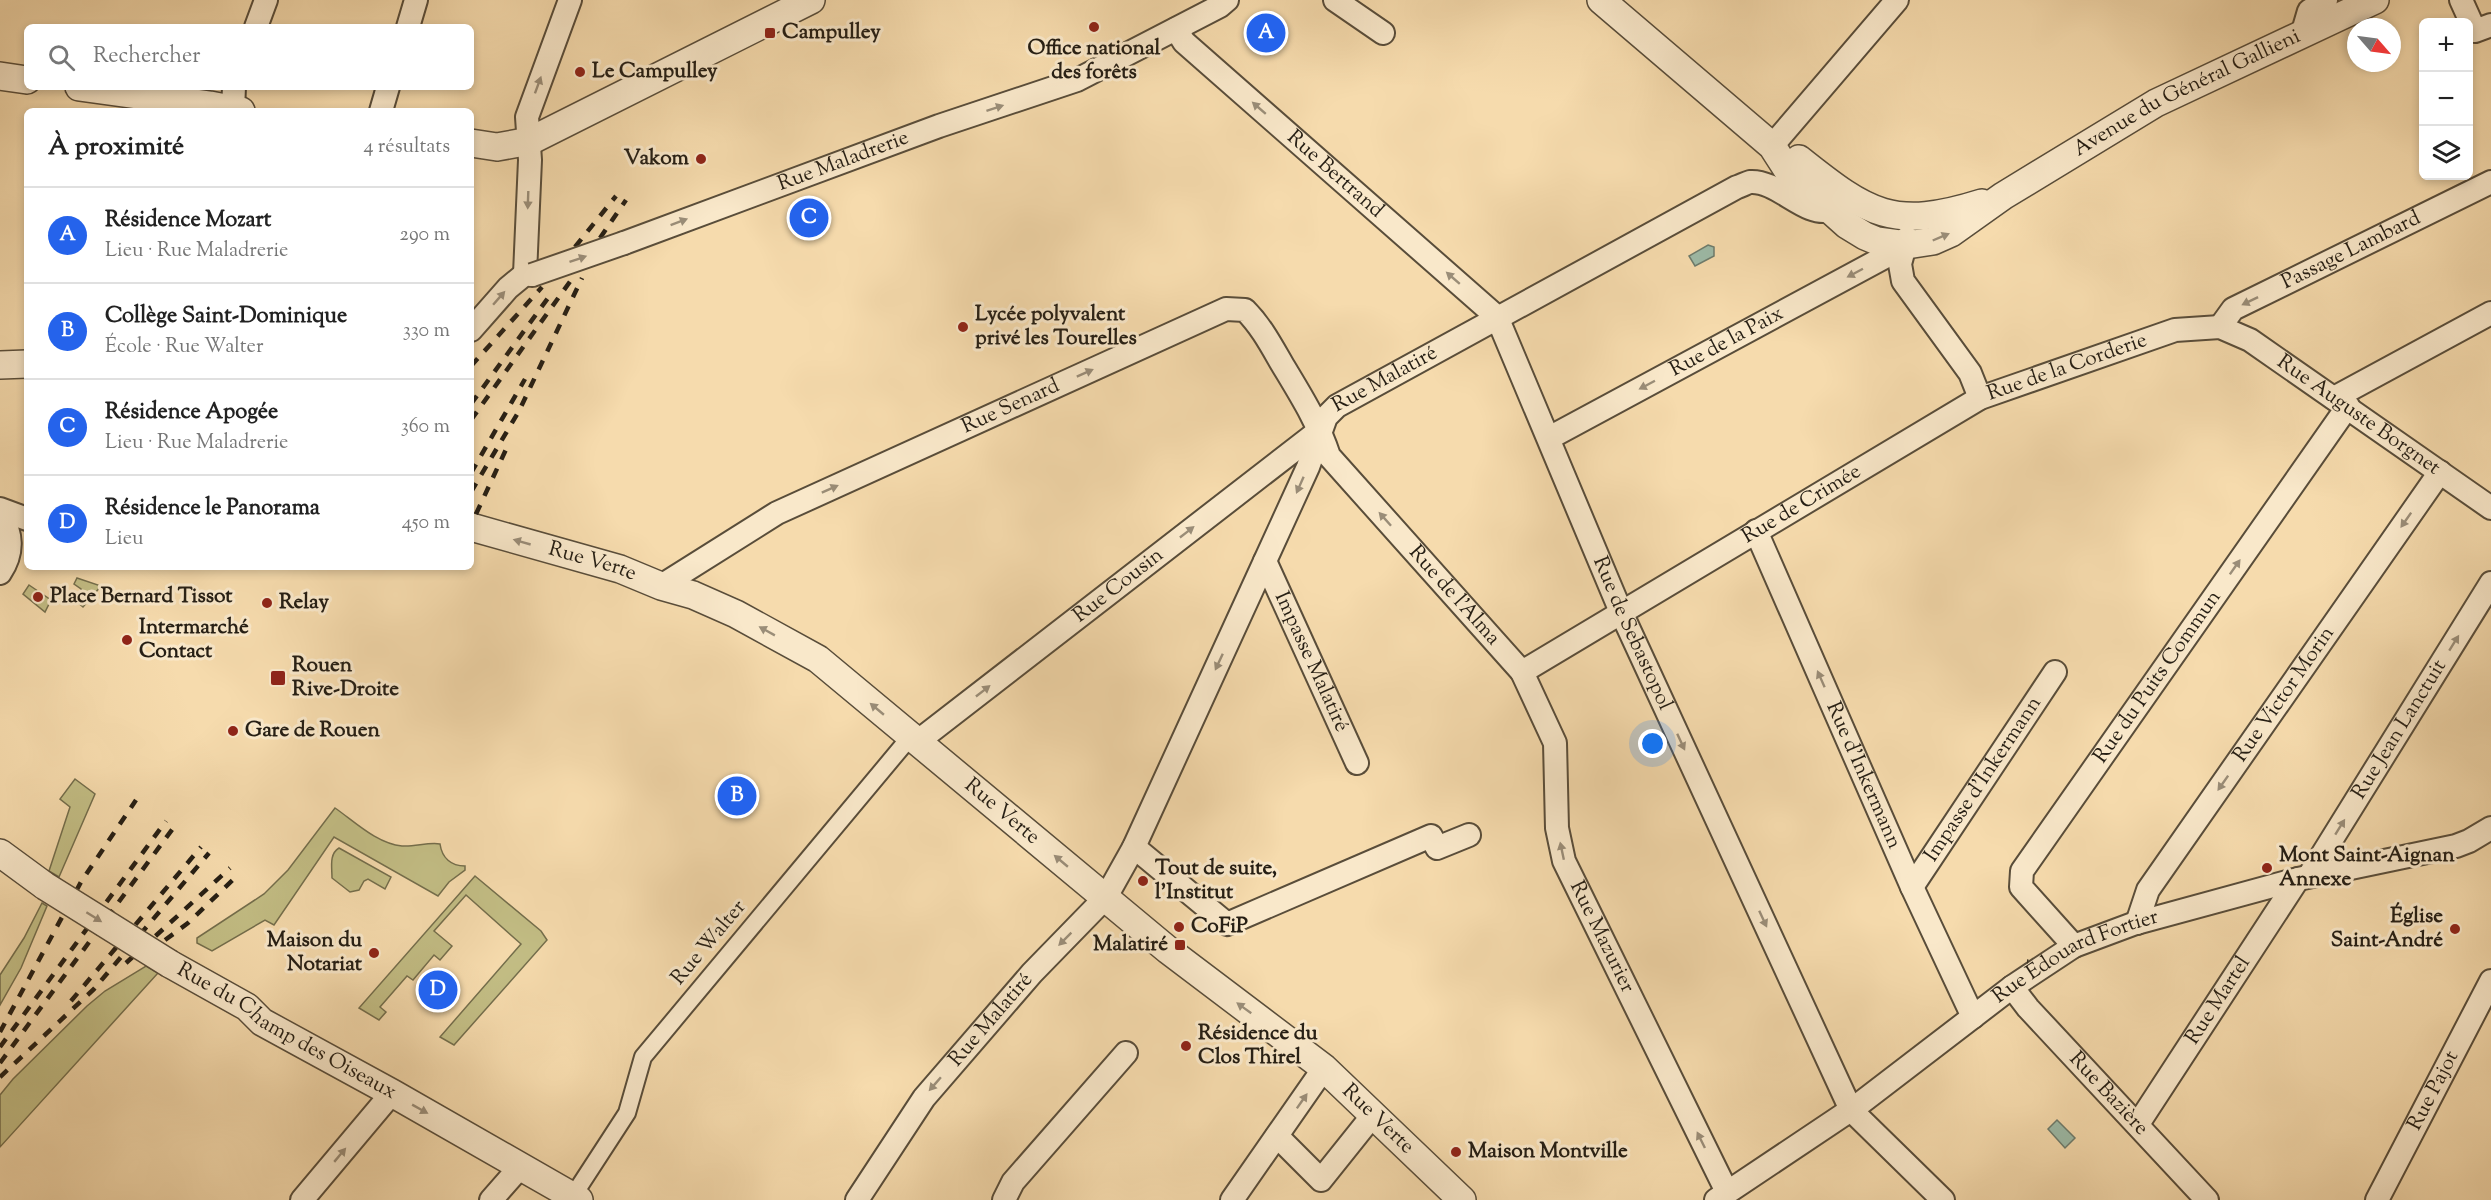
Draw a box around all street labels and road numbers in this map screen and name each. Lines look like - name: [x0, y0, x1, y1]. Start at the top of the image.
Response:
- street label: Avenue du Général Gallieni: [2068, 22, 2306, 165]
- street label: Rue Maladrerie: [773, 123, 913, 200]
- street label: Rue Bertrand: [1280, 123, 1390, 226]
- street label: Passage Lambard: [2277, 204, 2426, 298]
- street label: Rue de la Paix: [1664, 299, 1789, 385]
- street label: Rue de la Corderie: [1983, 326, 2151, 409]
- street label: Rue Malatiré: [1327, 339, 1443, 421]
- street label: Rue Auguste Borgnet: [2270, 348, 2446, 483]
- street label: Rue Senard: [957, 371, 1065, 442]
- street label: Rue de Crimée: [1737, 457, 1867, 552]
- street label: Rue Verte: [545, 534, 641, 589]
- street label: Rue de l'Alma: [1401, 539, 1507, 653]
- street label: Rue Cousin: [1067, 541, 1170, 631]
- street label: Rue de Sebastopol: [1584, 552, 1680, 716]
- street label: Rue du Puits Commun: [2087, 584, 2229, 770]
- street label: Impasse Malatiré: [1266, 587, 1356, 737]
- street label: Rue Victor Morin: [2226, 621, 2342, 769]
- street label: Rue Jean Lanctuit: [2345, 654, 2455, 806]
- street label: Impasse d'Inkermann: [1917, 691, 2049, 868]
- street label: Rue d'Inkermann: [1818, 697, 1909, 854]
- street label: Rue Verte: [957, 771, 1046, 852]
- street label: Rue Mazurier: [1561, 876, 1642, 998]
- street label: Rue Walter: [664, 894, 754, 992]
- street label: Rue Édouard Fortier: [1986, 903, 2162, 1012]
- street label: Rue Martel: [2178, 951, 2258, 1051]
- street label: Rue du Champ des Oiseaux: [171, 956, 402, 1107]
- street label: Rue Malatiré: [942, 966, 1041, 1074]
- street label: Rue Bazière: [2061, 1045, 2155, 1143]
- street label: Rue Pajot: [2401, 1046, 2467, 1136]
- street label: Rue Verte: [1335, 1077, 1421, 1161]

